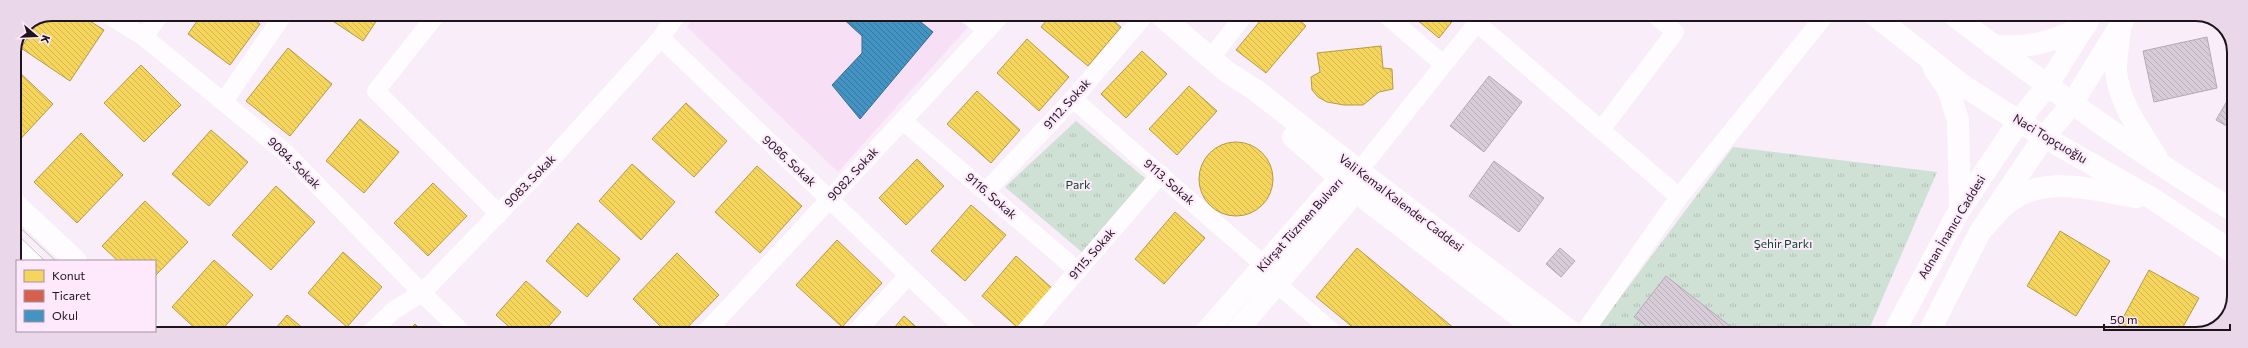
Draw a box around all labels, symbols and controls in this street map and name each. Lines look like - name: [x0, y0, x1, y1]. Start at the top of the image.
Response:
- north arrow: [16, 16, 56, 56]
- text: K: [38, 34, 53, 45]
- street label: 9112. Sokak: [1040, 75, 1093, 131]
- street label: Naci Topçuoğlu: [2011, 111, 2090, 166]
- street label: 9086. Sokak: [760, 132, 820, 189]
- street label: 9084. Sokak: [265, 134, 324, 191]
- street label: 9082. Sokak: [824, 143, 881, 203]
- street label: 9083. Sokak: [501, 151, 558, 209]
- street label: Vali Kemal Kalender Caddesi: [1336, 151, 1467, 254]
- street label: 9113. Sokak: [1141, 155, 1198, 207]
- street label: 9116. Sokak: [963, 169, 1020, 222]
- street label: Adnan İnanıcı Caddesi: [1915, 172, 1988, 281]
- street label: Kürşat Tüzmen Bulvarı: [1254, 175, 1345, 274]
- park label: Park: [1065, 177, 1091, 191]
- street label: 9115. Sokak: [1065, 225, 1117, 282]
- park label: Şehir Parkı: [1754, 236, 1812, 250]
- legend: [16, 260, 156, 332]
- text: Konut: [52, 268, 85, 282]
- text: Ticaret: [52, 288, 91, 302]
- scale bar: [2104, 306, 2230, 332]
- text: Okul: [52, 308, 78, 322]
- text: 50 m: [2110, 312, 2138, 326]

